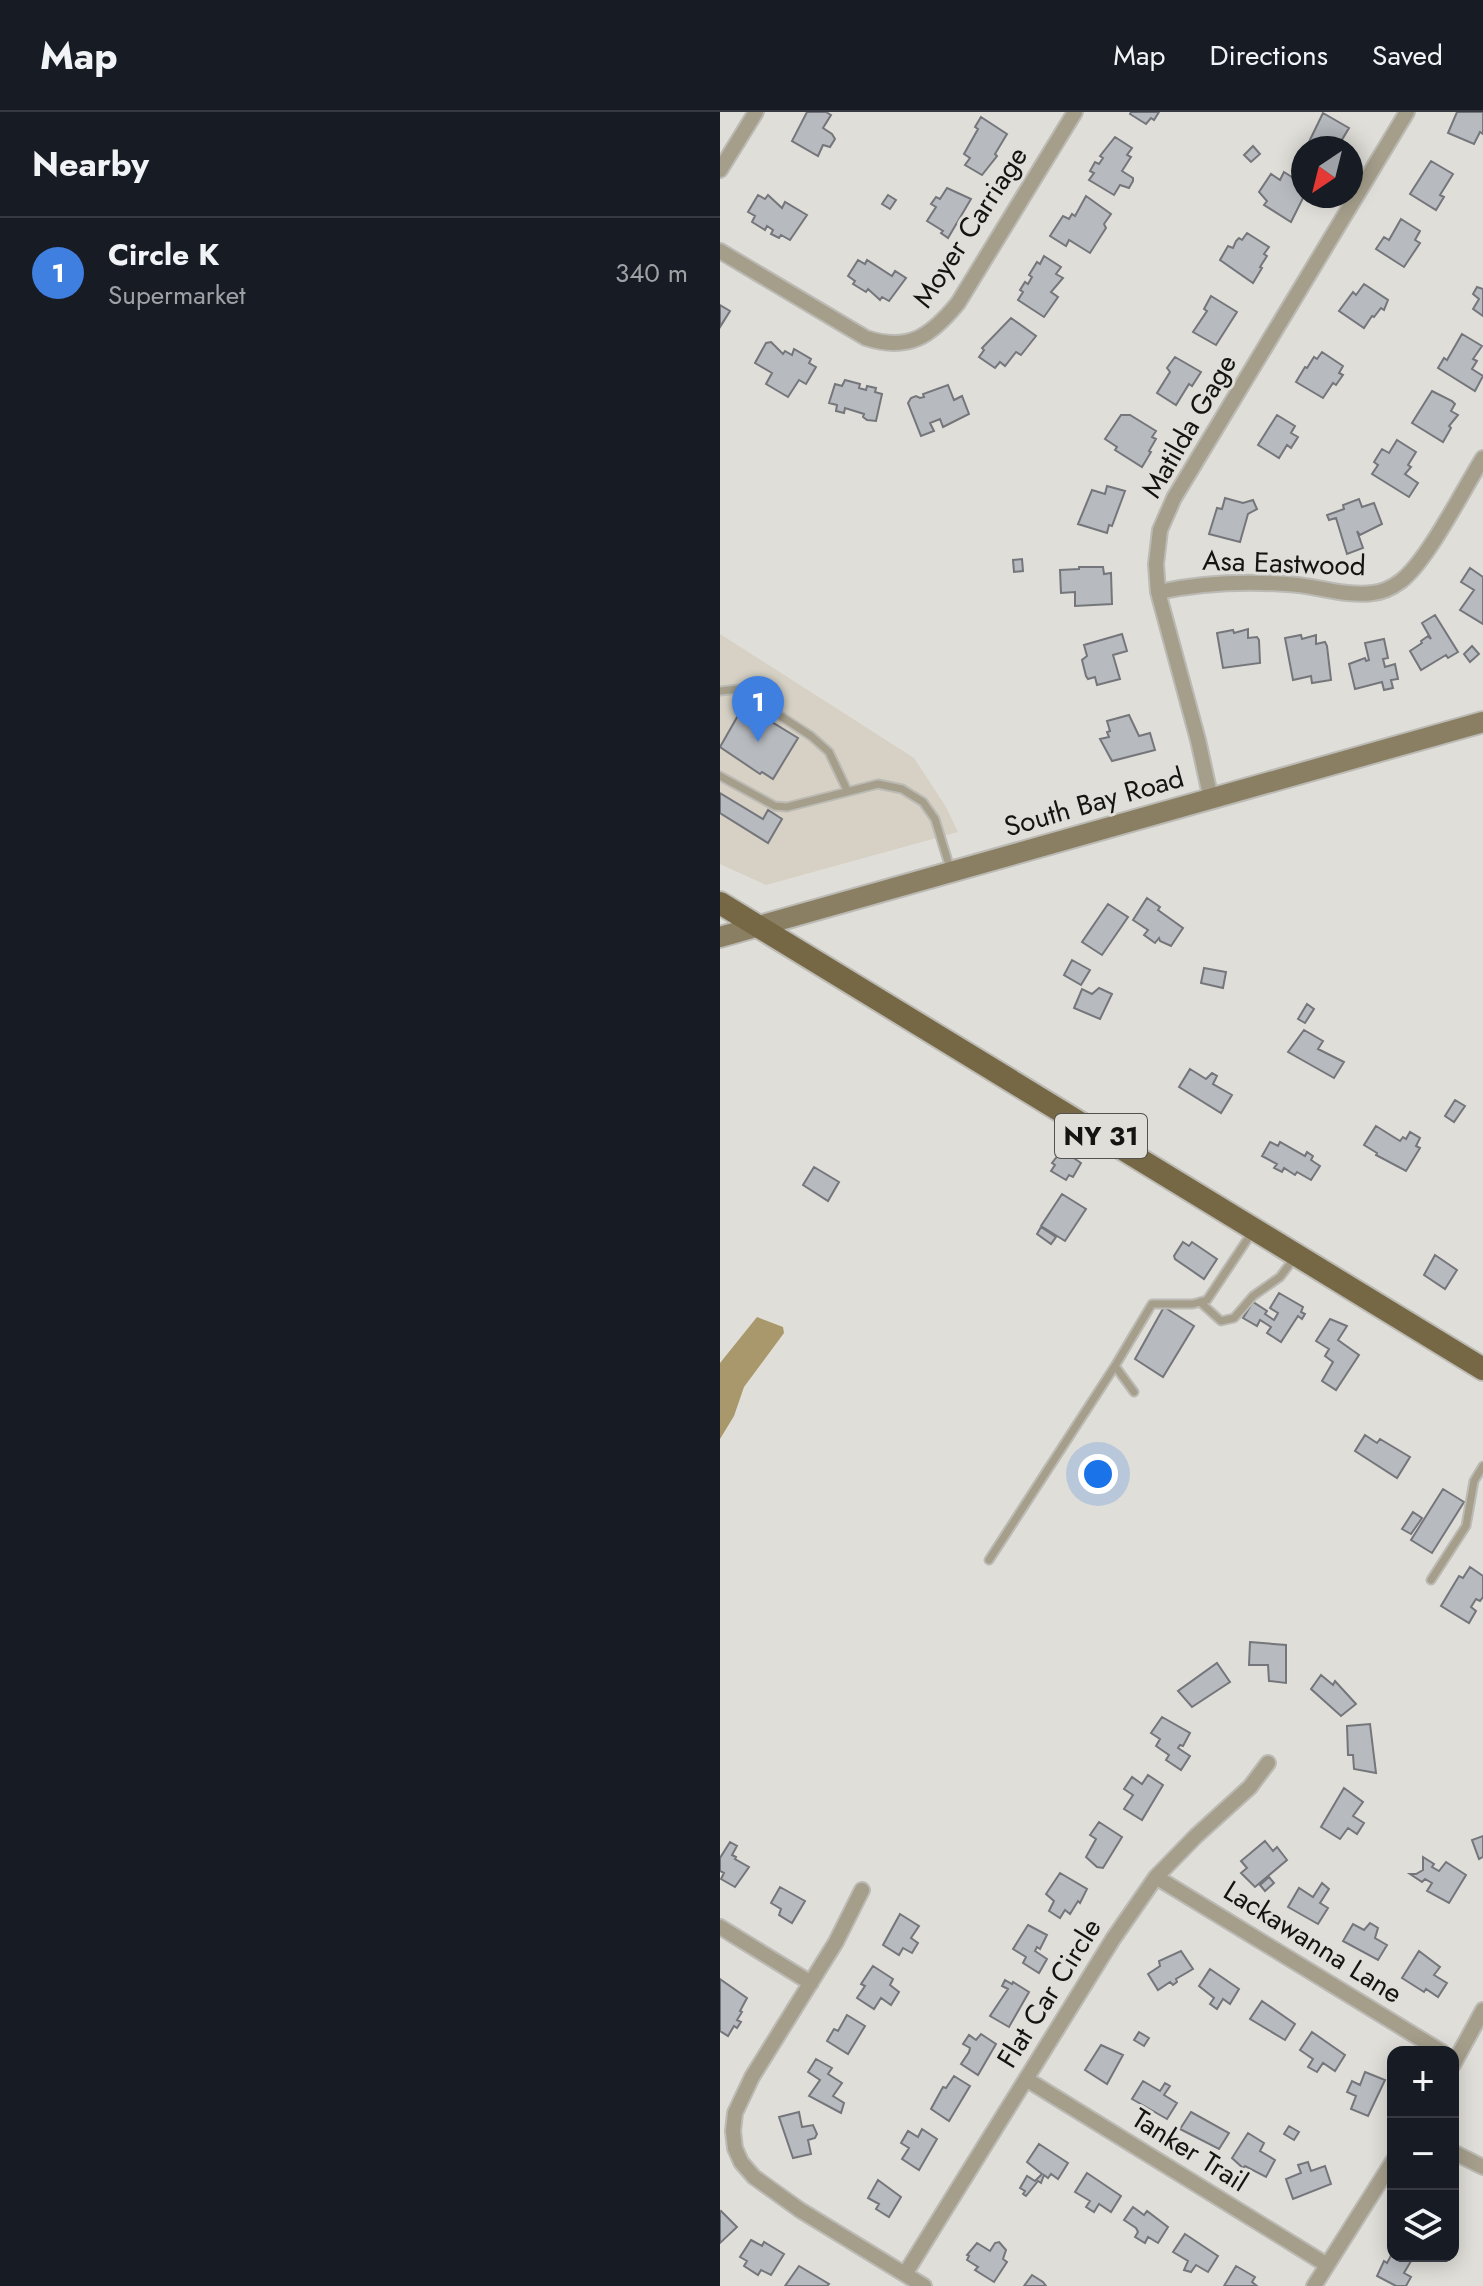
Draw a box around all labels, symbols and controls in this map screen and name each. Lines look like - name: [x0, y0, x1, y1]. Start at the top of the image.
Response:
- text: Map: [40, 28, 118, 83]
- text: Map: [1113, 35, 1165, 76]
- text: Directions: [1209, 35, 1328, 76]
- text: Saved: [1372, 35, 1443, 76]
- north arrow: [1291, 136, 1363, 208]
- street label: Moyer Carriage: [902, 138, 1038, 316]
- text: Nearby: [32, 140, 149, 189]
- text: Circle K: [108, 233, 219, 276]
- text: 1: [51, 254, 65, 292]
- text: 340 m: [615, 254, 688, 292]
- text: Supermarket: [108, 276, 245, 314]
- street label: Matilda Gage: [1131, 346, 1247, 506]
- street label: Asa Eastwood: [1201, 540, 1367, 586]
- pin: 1: [732, 676, 784, 742]
- street label: South Bay Road: [999, 757, 1189, 847]
- road number: NY 31: [1055, 1114, 1147, 1158]
- your location: [1078, 1454, 1118, 1494]
- street label: Lackawanna Lane: [1216, 1871, 1410, 2013]
- street label: Flat Car Circle: [987, 1910, 1111, 2076]
- map controls: [1387, 2046, 1459, 2262]
- button: +: [1387, 2046, 1459, 2118]
- street label: Tanker Trail: [1124, 2098, 1256, 2202]
- button: −: [1387, 2118, 1459, 2190]
- button: layers: [1387, 2190, 1459, 2262]

